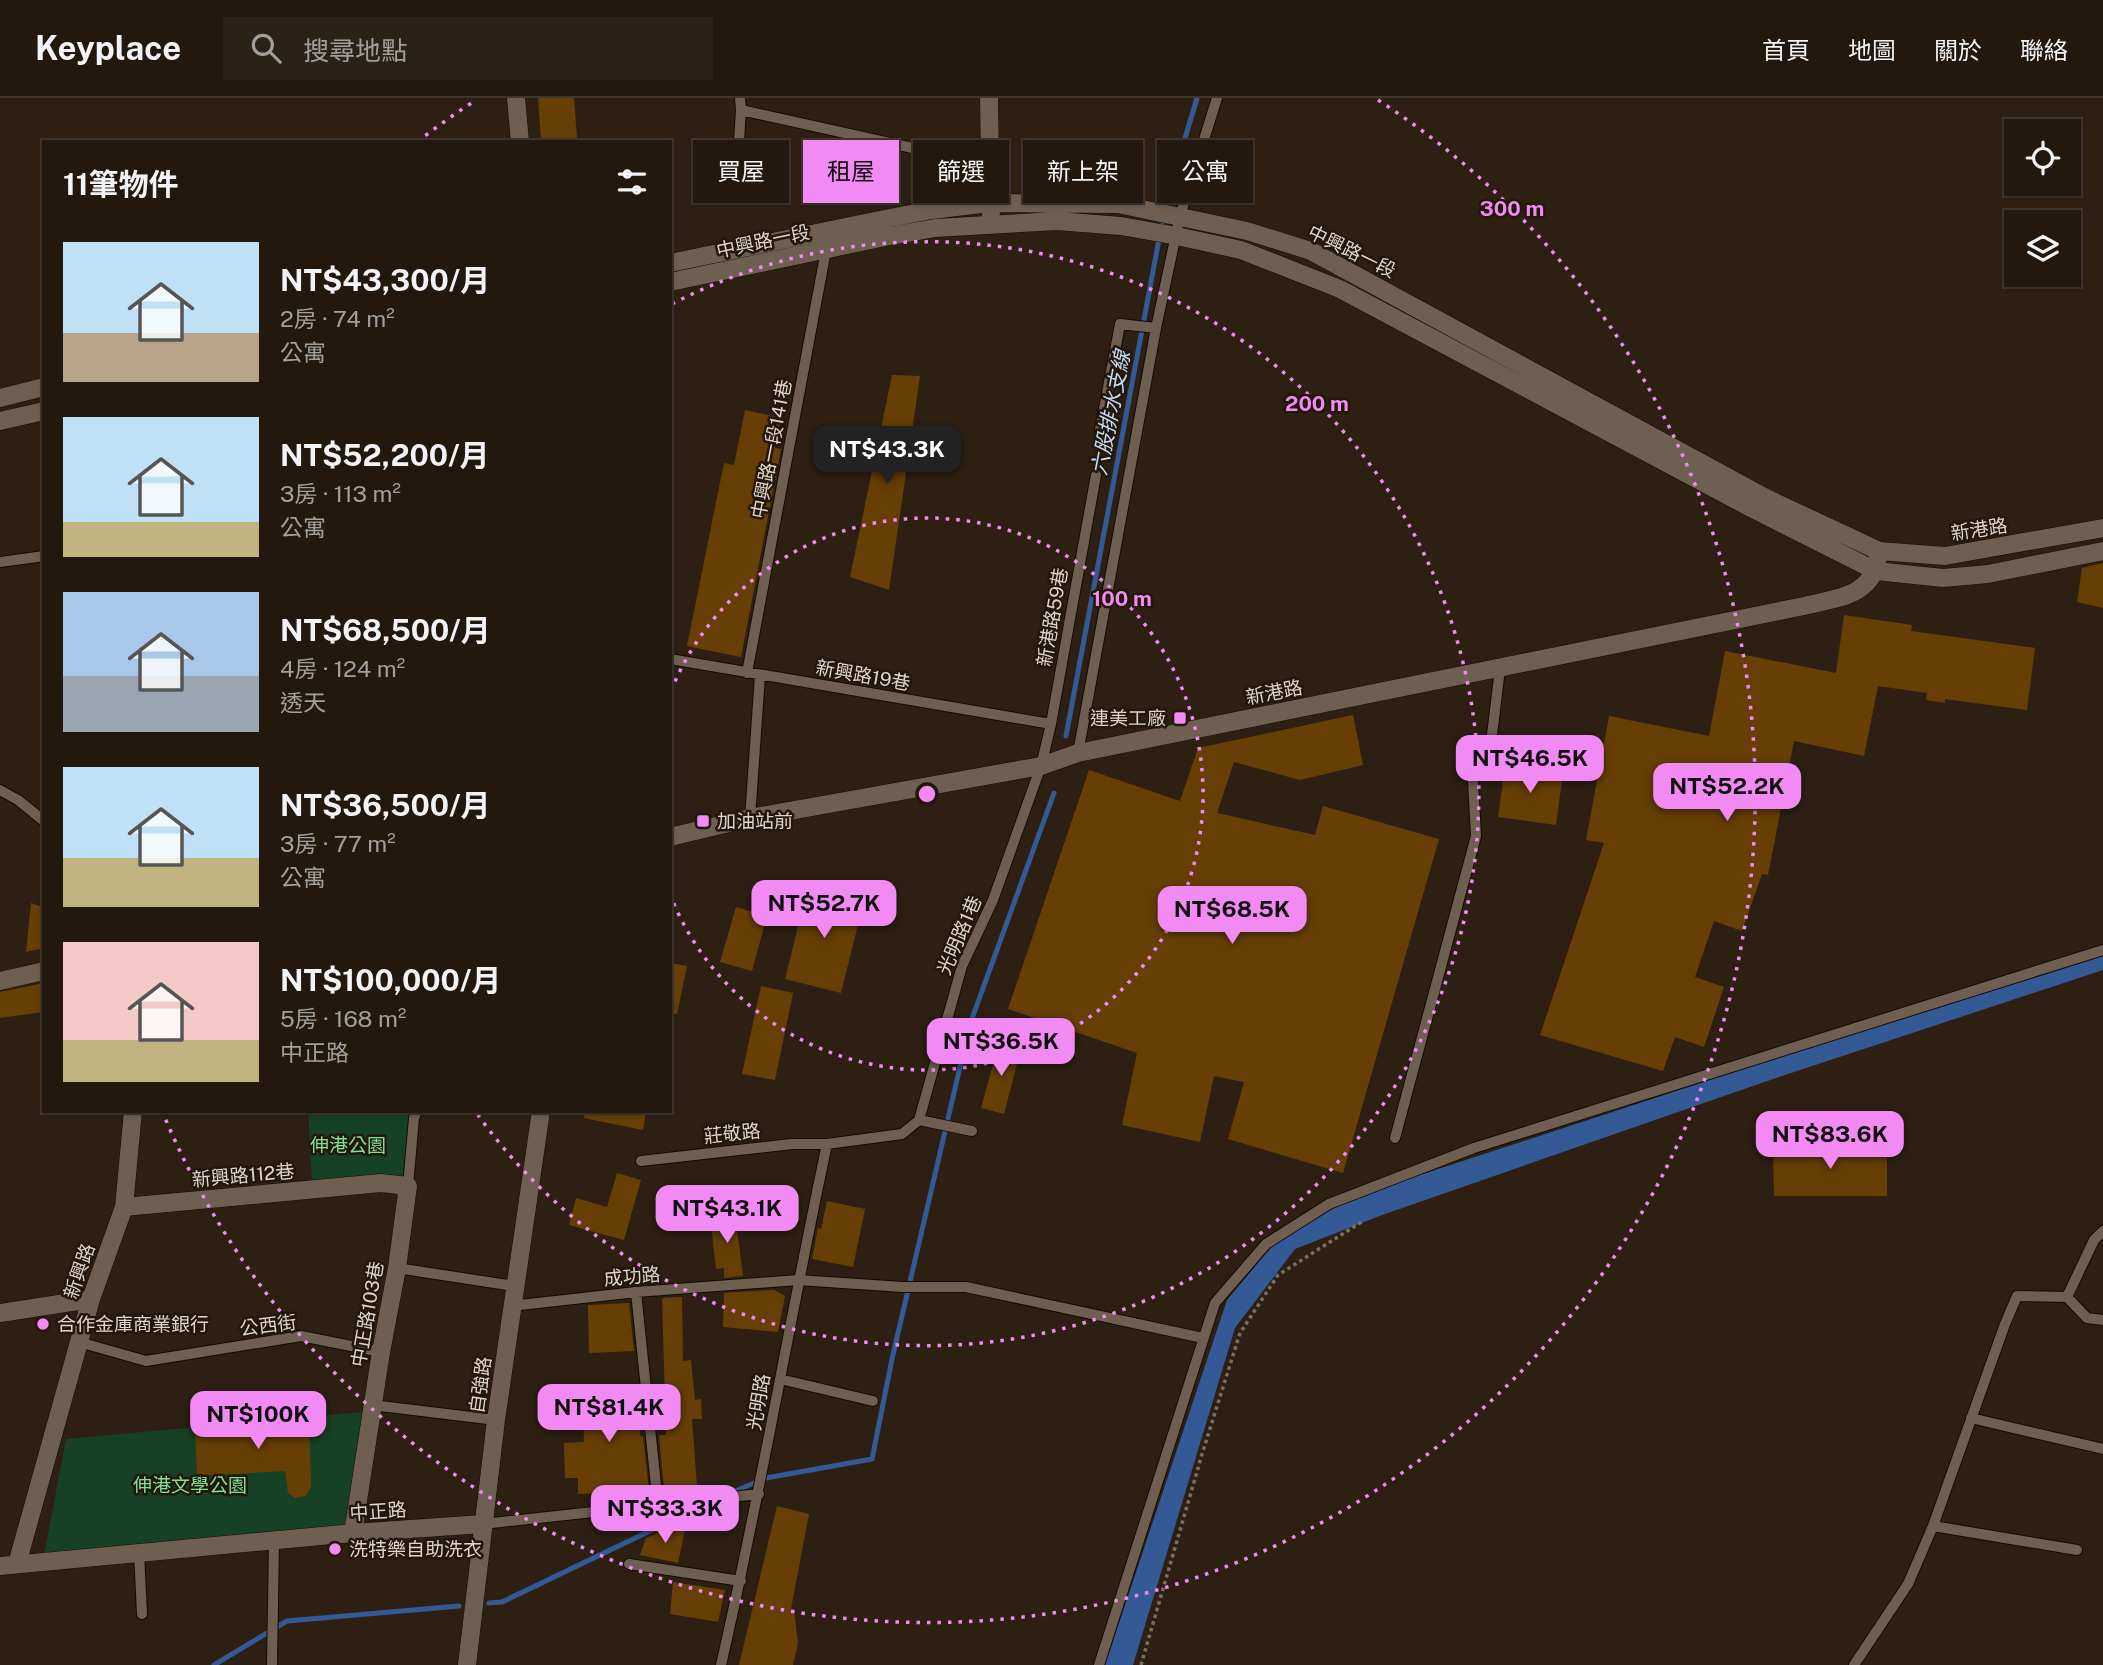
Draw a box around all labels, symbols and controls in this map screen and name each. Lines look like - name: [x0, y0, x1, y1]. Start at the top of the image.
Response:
- search box: [223, 17, 713, 80]
- text: Keyplace: [35, 29, 181, 67]
- icon: search: [247, 29, 285, 67]
- text: 搜尋地點: [303, 35, 407, 66]
- text: 首頁: [1762, 36, 1810, 64]
- text: 地圖: [1848, 36, 1896, 64]
- text: 關於: [1934, 36, 1982, 64]
- text: 聯絡: [2020, 36, 2068, 64]
- map controls: [2004, 119, 2081, 287]
- button: locate: [2004, 119, 2081, 196]
- chip: 買屋: [693, 140, 789, 203]
- chip: 租屋: [803, 140, 899, 203]
- chip: 篩選: [913, 140, 1009, 203]
- chip: 新上架: [1023, 140, 1143, 203]
- chip: 公寓: [1157, 140, 1253, 203]
- icon: filters: [613, 163, 651, 201]
- text: 11筆物件: [63, 166, 179, 202]
- text: 300 m: [1480, 196, 1544, 221]
- button: layers: [2004, 210, 2081, 287]
- street label: 中興路一段: [714, 220, 812, 262]
- street label: 中興路一段: [1304, 220, 1400, 282]
- text: NT$43,300/月: [280, 262, 490, 298]
- icon: home: [119, 270, 203, 354]
- text: 2房 · 74 m²: [280, 305, 395, 332]
- text: 公寓: [280, 339, 326, 366]
- water label: 六股排水支線: [1086, 347, 1135, 477]
- street label: 中興路一段141巷: [747, 377, 795, 521]
- text: 200 m: [1285, 391, 1349, 416]
- pin: NT$43.3K: [815, 426, 959, 486]
- text: NT$43.3K: [829, 435, 945, 462]
- text: NT$52,200/月: [280, 437, 490, 473]
- icon: home: [119, 445, 203, 529]
- text: 3房 · 113 m²: [280, 480, 401, 507]
- text: 公寓: [280, 514, 326, 541]
- street label: 新港路: [1949, 514, 2009, 544]
- street label: 新港路59巷: [1032, 566, 1072, 668]
- text: 100 m: [1092, 586, 1152, 611]
- text: NT$68,500/月: [280, 612, 491, 648]
- icon: home: [119, 620, 203, 704]
- text: 4房 · 124 m²: [280, 655, 405, 682]
- street label: 新興路19巷: [814, 656, 912, 694]
- street label: 新港路: [1244, 676, 1304, 708]
- text: 透天: [280, 689, 326, 716]
- place label: 連美工廠: [1090, 707, 1166, 729]
- marker: 連美工廠: [1172, 710, 1188, 726]
- pin: NT$46.5K: [1458, 736, 1602, 795]
- text: NT$46.5K: [1472, 744, 1588, 771]
- pin: NT$52.2K: [1655, 764, 1799, 823]
- text: NT$52.2K: [1669, 772, 1785, 799]
- centre of rings: [915, 782, 939, 806]
- text: NT$36,500/月: [280, 787, 491, 823]
- icon: home: [119, 795, 203, 879]
- place label: 加油站前: [717, 810, 793, 832]
- marker: 加油站前: [695, 813, 711, 829]
- text: 3房 · 77 m²: [280, 830, 396, 857]
- text: 公寓: [280, 864, 326, 891]
- pin: NT$52.7K: [752, 880, 896, 940]
- pin: NT$68.5K: [1160, 886, 1304, 946]
- text: NT$52.7K: [767, 889, 881, 916]
- street label: 光明路1巷: [933, 892, 985, 978]
- text: NT$68.5K: [1174, 895, 1290, 922]
- text: NT$100,000/月: [280, 962, 501, 998]
- icon: home: [119, 970, 203, 1054]
- text: 5房 · 168 m²: [280, 1005, 406, 1032]
- pin: NT$36.5K: [929, 1018, 1073, 1078]
- text: NT$36.5K: [943, 1027, 1059, 1054]
- text: 中正路: [280, 1039, 349, 1066]
- pin: NT$83.6K: [1758, 1112, 1902, 1171]
- street label: 莊敬路: [702, 1119, 762, 1147]
- text: NT$83.6K: [1772, 1120, 1888, 1147]
- park label: 伸港公園: [310, 1134, 386, 1156]
- street label: 新興路112巷: [191, 1160, 295, 1190]
- pin: NT$43.1K: [655, 1186, 799, 1245]
- text: NT$43.1K: [672, 1194, 782, 1221]
- street label: 新興路: [59, 1240, 99, 1302]
- street label: 中正路103巷: [347, 1259, 387, 1369]
- street label: 成功路: [603, 1263, 661, 1289]
- street label: 公西街: [238, 1311, 298, 1339]
- place label: 合作金庫商業銀行: [57, 1313, 209, 1335]
- marker: 合作金庫商業銀行: [35, 1316, 51, 1332]
- street label: 自強路: [465, 1355, 495, 1415]
- street label: 光明路: [742, 1372, 774, 1432]
- pin: NT$81.4K: [537, 1384, 681, 1444]
- pin: NT$100K: [193, 1392, 323, 1451]
- text: NT$81.4K: [554, 1393, 664, 1420]
- text: NT$100K: [206, 1400, 310, 1427]
- park label: 伸港文學公園: [133, 1474, 247, 1496]
- pin: NT$33.3K: [593, 1486, 737, 1545]
- text: NT$33.3K: [607, 1494, 723, 1521]
- street label: 中正路: [349, 1498, 407, 1524]
- place label: 洗特樂自助洗衣: [349, 1538, 482, 1560]
- marker: 洗特樂自助洗衣: [327, 1541, 343, 1557]

